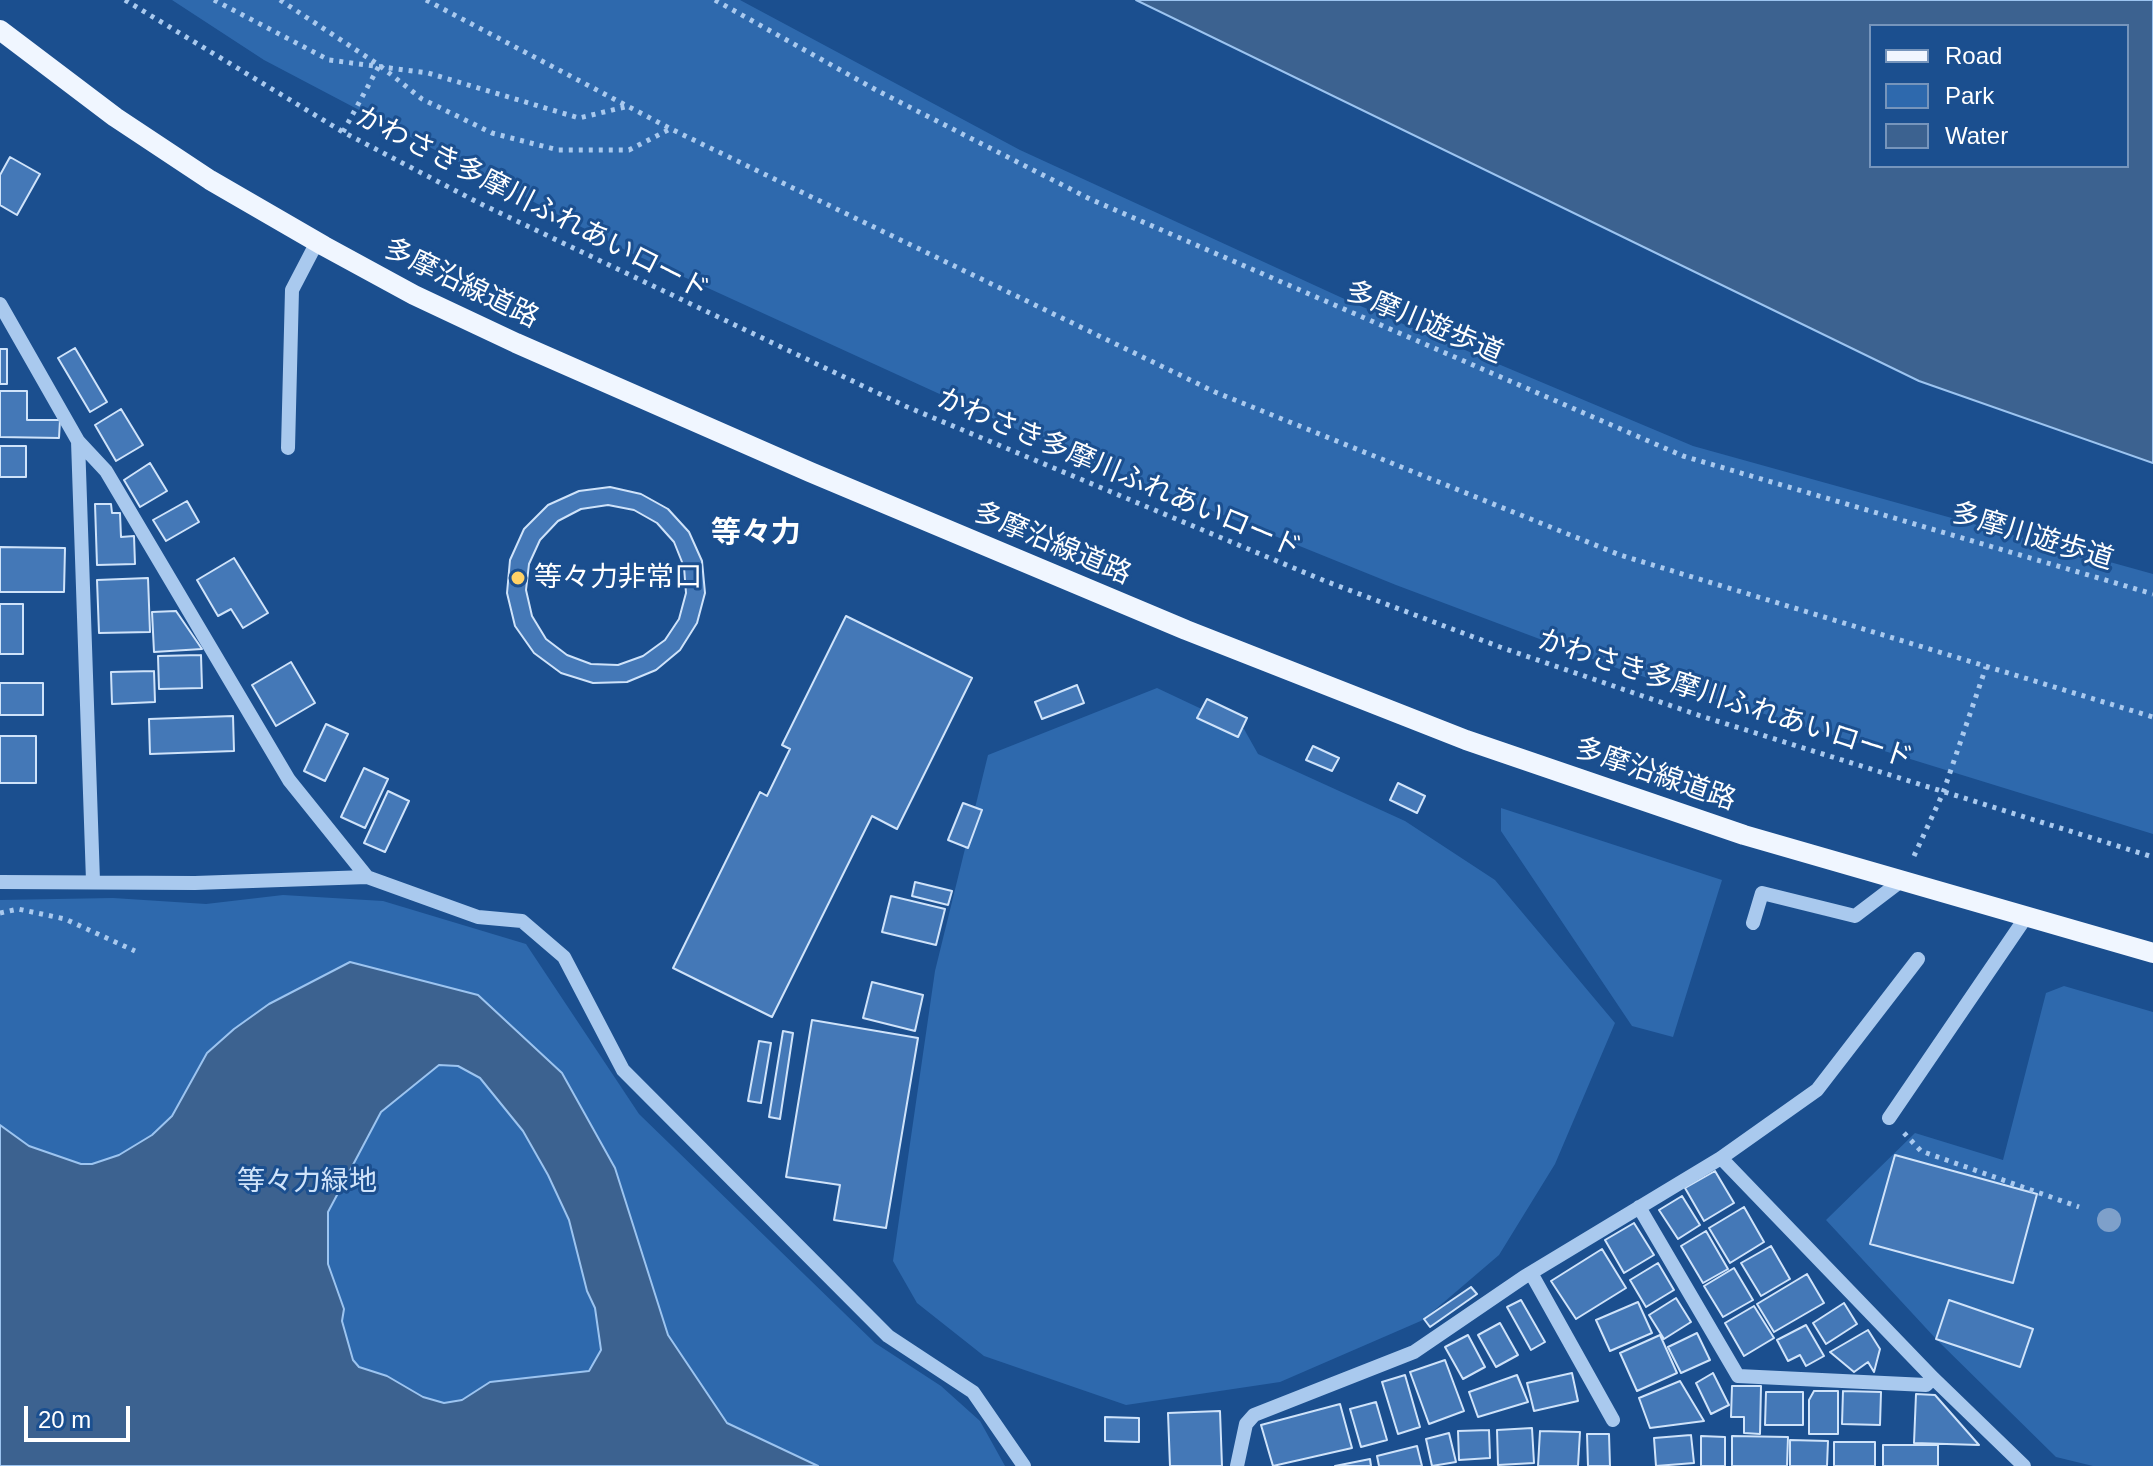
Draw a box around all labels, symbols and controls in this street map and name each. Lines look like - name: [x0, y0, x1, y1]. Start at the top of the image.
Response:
- legend: [1869, 24, 2129, 168]
- text: Road: [1945, 42, 2002, 69]
- text: Park: [1945, 82, 1994, 109]
- street label: かわさき多摩川ふれあいロード: [350, 100, 714, 308]
- text: Water: [1945, 122, 2008, 149]
- street label: 多摩沿線道路: [378, 232, 544, 336]
- street label: 多摩川遊歩道: [1340, 275, 1508, 371]
- street label: かわさき多摩川ふれあいロード: [932, 382, 1306, 566]
- street label: 多摩沿線道路: [968, 496, 1136, 592]
- street label: 多摩川遊歩道: [1947, 496, 2117, 578]
- district label: 等々力: [711, 516, 801, 552]
- place label: 等々力非常口: [534, 561, 702, 595]
- marker: 等々力非常口: [509, 569, 527, 587]
- street label: かわさき多摩川ふれあいロード: [1533, 623, 1917, 777]
- street label: 多摩沿線道路: [1570, 732, 1740, 818]
- park label: 等々力緑地: [237, 1165, 377, 1199]
- scale bar: [28, 1390, 134, 1440]
- text: 20 m: [38, 1406, 91, 1433]

